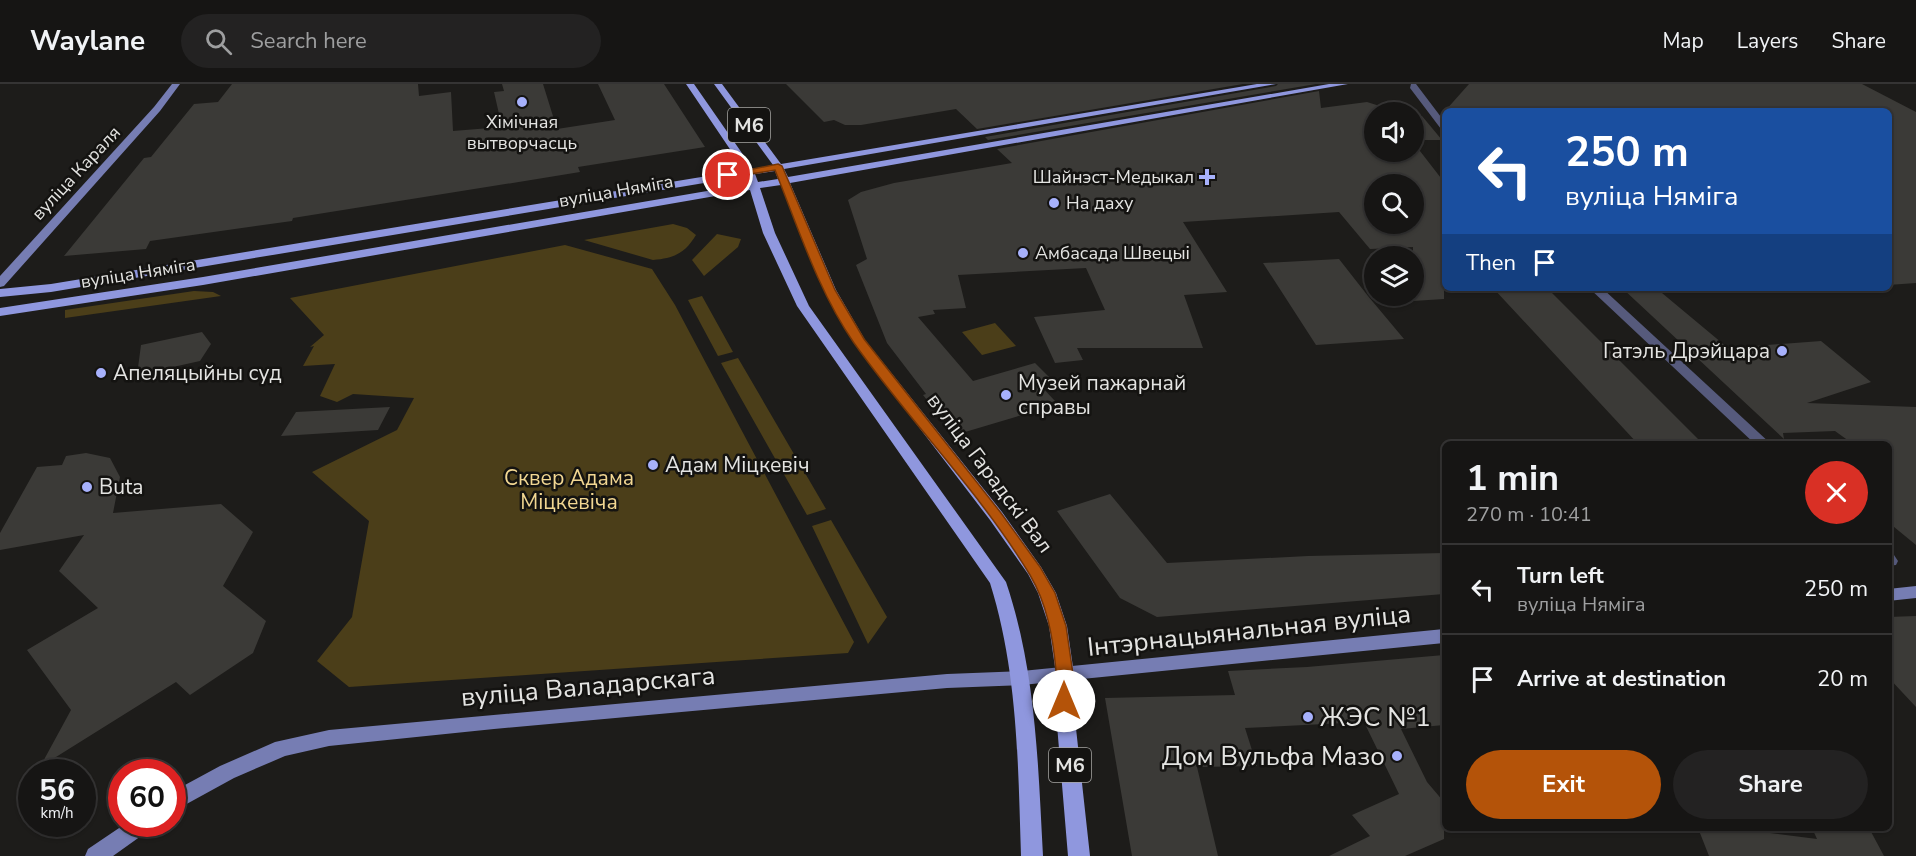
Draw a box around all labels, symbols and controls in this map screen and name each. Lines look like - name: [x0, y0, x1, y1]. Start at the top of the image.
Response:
- search box: [181, 14, 601, 68]
- text: Waylane: [30, 22, 145, 60]
- icon: search: [202, 25, 235, 58]
- text: Search here: [250, 26, 367, 56]
- text: Map: [1662, 27, 1704, 55]
- text: Layers: [1737, 27, 1798, 55]
- text: Share: [1831, 27, 1886, 55]
- marker: Хімічная вытворчасць: [515, 95, 529, 109]
- map controls: [1364, 102, 1424, 306]
- button: sound: [1364, 102, 1424, 162]
- road number: М6: [728, 108, 770, 142]
- place label: Хімічная вытворчасць: [467, 110, 577, 155]
- street label: вуліца Караля: [26, 121, 126, 225]
- text: 250 m: [1565, 124, 1689, 181]
- icon: left: [1466, 132, 1544, 210]
- pin: [702, 149, 753, 200]
- icon: arrive: [711, 158, 744, 191]
- place label: Шайнэст-Медыкал: [1033, 165, 1194, 189]
- marker: Шайнэст-Медыкал: [1198, 168, 1216, 186]
- street label: вуліца Няміга: [557, 169, 675, 213]
- button: search: [1364, 174, 1424, 234]
- text: вуліца Няміга: [1565, 178, 1739, 215]
- place label: На даху: [1066, 191, 1134, 215]
- marker: На даху: [1047, 196, 1061, 210]
- place label: Амбасада Швецыі: [1035, 241, 1190, 265]
- marker: Амбасада Швецыі: [1016, 246, 1030, 260]
- button: layers: [1364, 246, 1424, 306]
- icon: arrive: [1528, 246, 1561, 279]
- text: Then: [1466, 248, 1516, 278]
- street label: вуліца Няміга: [79, 252, 197, 294]
- place label: Гатэль Дрэйцара: [1603, 337, 1770, 365]
- marker: Гатэль Дрэйцара: [1775, 344, 1789, 358]
- place label: Апеляцыйны суд: [113, 359, 282, 387]
- marker: Апеляцыйны суд: [94, 366, 108, 380]
- place label: Музей пажарнай справы: [1018, 369, 1186, 421]
- street label: вуліца Гарадскі Вал: [921, 387, 1059, 559]
- marker: Музей пажарнай справы: [999, 388, 1013, 402]
- place label: Адам Міцкевіч: [665, 451, 809, 479]
- text: 1 min: [1466, 454, 1559, 503]
- marker: Адам Міцкевіч: [646, 458, 660, 472]
- button: close: [1805, 461, 1868, 524]
- park label: Сквер Адама Міцкевіча: [504, 464, 634, 516]
- place label: Buta: [99, 473, 143, 501]
- marker: Buta: [80, 480, 94, 494]
- text: 270 m · 10:41: [1466, 501, 1592, 528]
- text: Turn left: [1517, 561, 1604, 591]
- icon: left: [1466, 573, 1499, 606]
- text: 250 m: [1804, 574, 1868, 604]
- text: вуліца Няміга: [1517, 591, 1646, 618]
- street label: Інтэрнацыянальная вуліца: [1085, 596, 1413, 665]
- street label: вуліца Валадарскага: [459, 658, 717, 715]
- icon: arrive: [1466, 663, 1499, 696]
- text: Arrive at destination: [1517, 664, 1726, 694]
- text: 20 m: [1817, 664, 1868, 694]
- position arrow: [1032, 669, 1096, 733]
- place label: ЖЭС №1: [1320, 700, 1431, 735]
- marker: ЖЭС №1: [1301, 710, 1315, 724]
- place label: Дом Вульфа Мазо: [1162, 739, 1385, 774]
- road number: М6: [1049, 748, 1091, 782]
- marker: Дом Вульфа Мазо: [1390, 749, 1404, 763]
- button: Exit: [1466, 750, 1661, 819]
- button: Share: [1673, 750, 1868, 819]
- speed limit sign: 60: [108, 759, 186, 837]
- text: 56: [39, 770, 75, 811]
- text: km/h: [40, 803, 74, 823]

